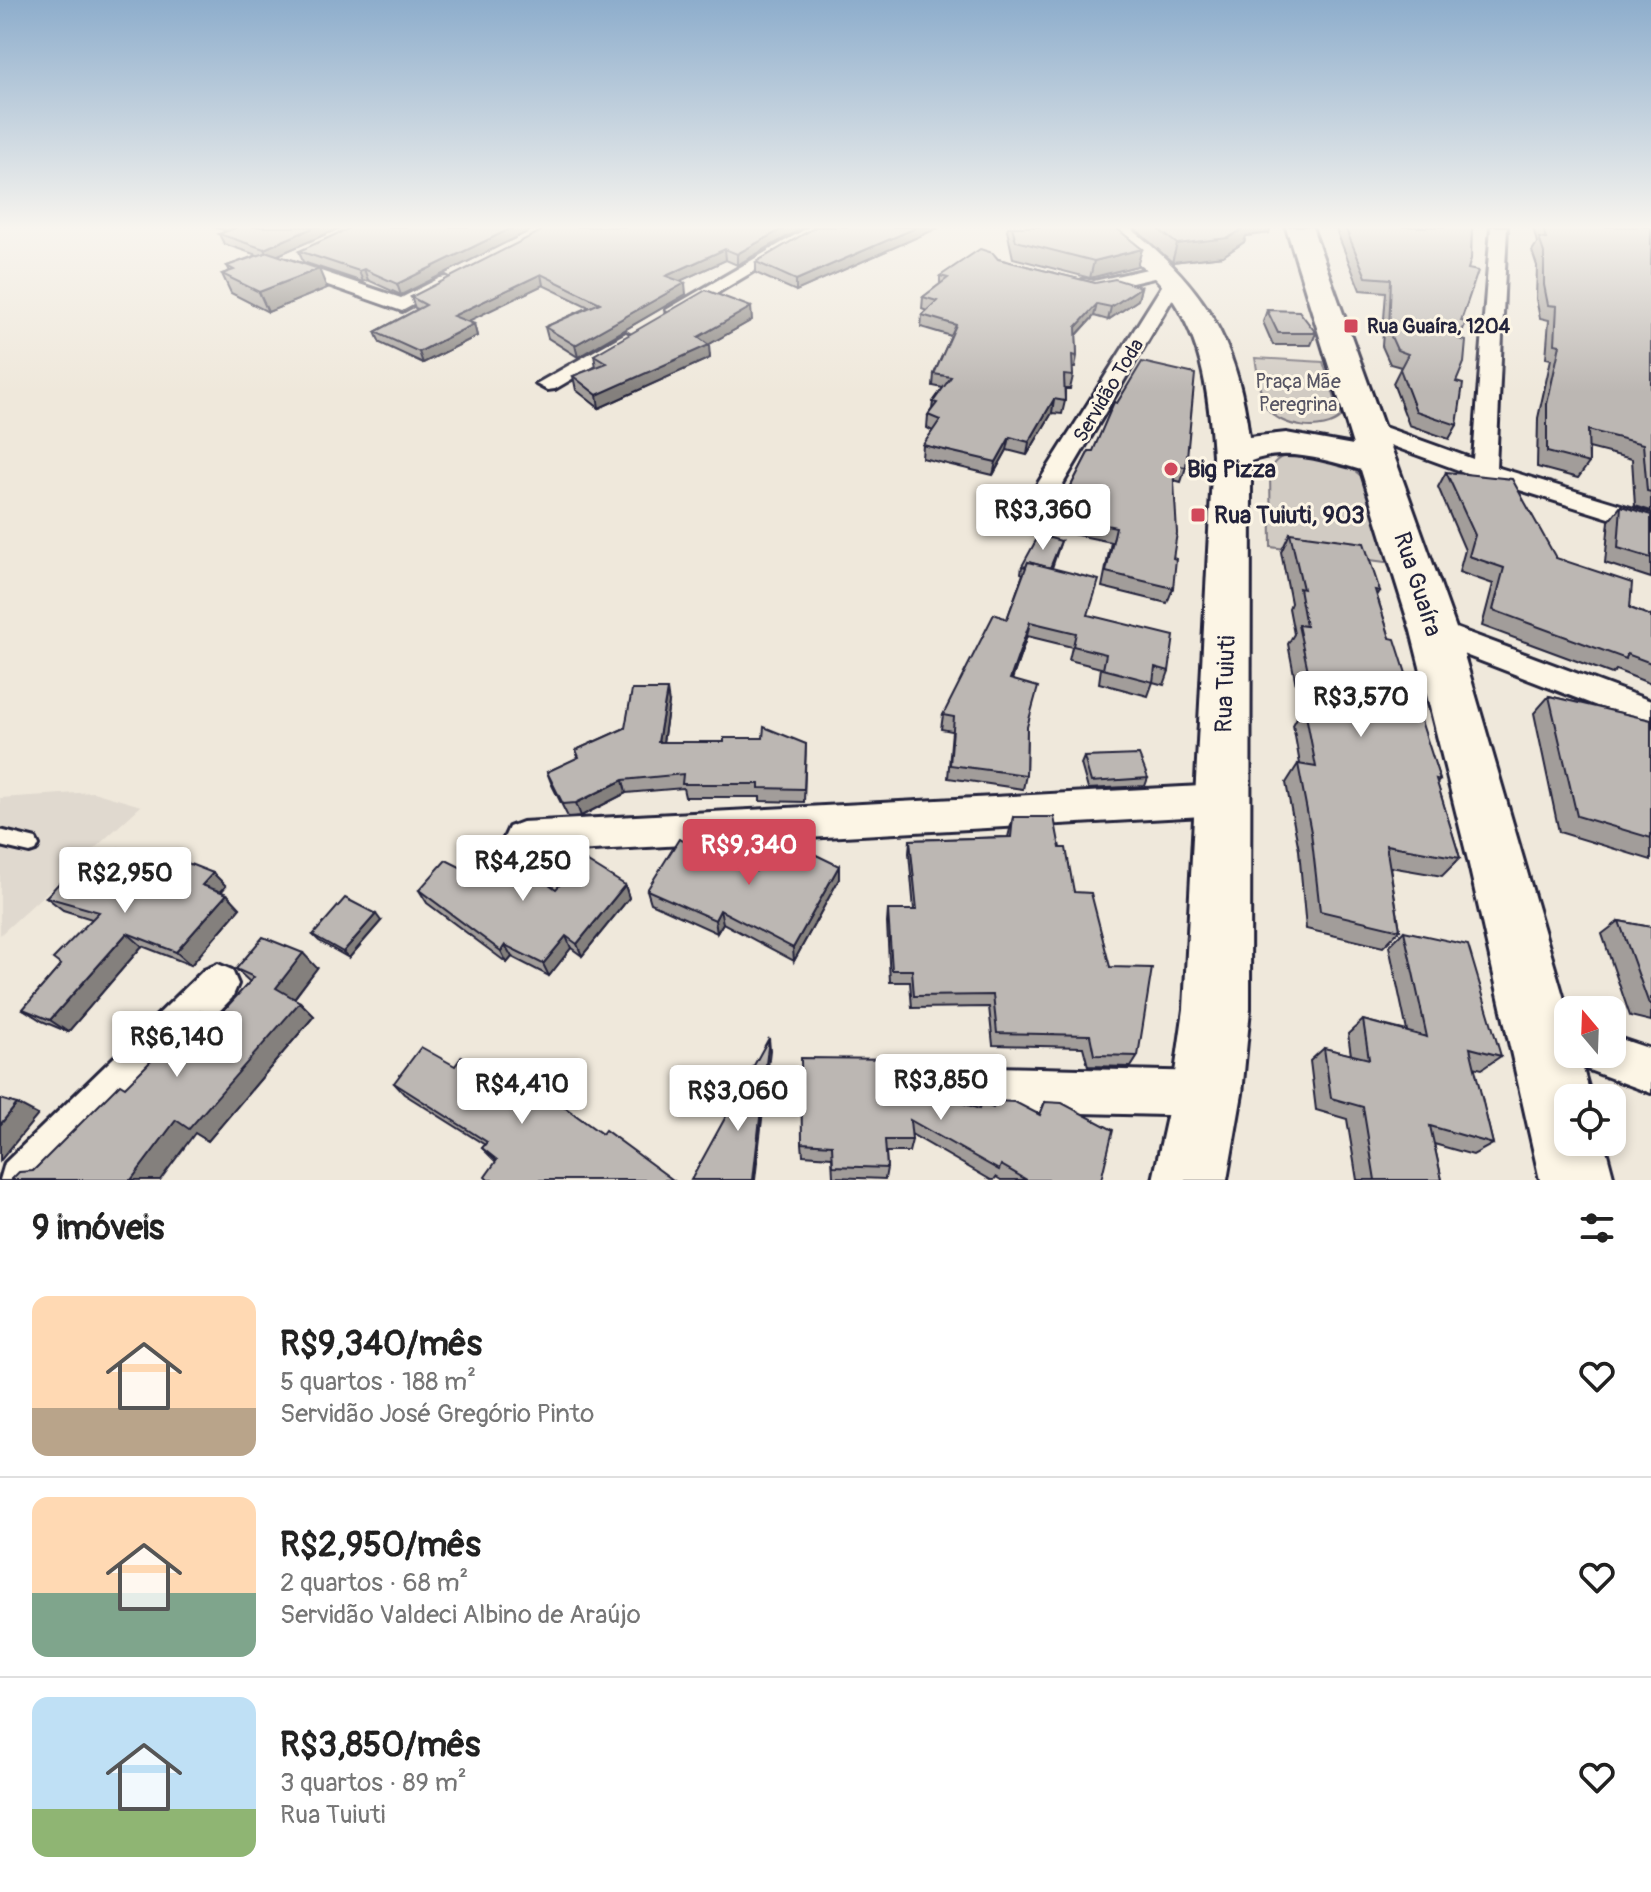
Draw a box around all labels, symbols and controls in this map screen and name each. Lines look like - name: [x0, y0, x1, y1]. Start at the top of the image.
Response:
- place label: Rua Guaíra, 1204: [1367, 314, 1511, 339]
- marker: Rua Guaíra, 1204: [1342, 317, 1360, 335]
- street label: Servidão Toda: [1068, 334, 1149, 447]
- park label: Praça Mãe Peregrina: [1255, 369, 1341, 417]
- place label: Big Pizza: [1187, 455, 1276, 484]
- marker: Big Pizza: [1162, 460, 1180, 478]
- pin: R$3,360: [969, 484, 1117, 552]
- text: R$3,360: [994, 494, 1092, 526]
- place label: Rua Tuiuti, 903: [1214, 501, 1365, 530]
- marker: Rua Tuiuti, 903: [1189, 506, 1207, 524]
- street label: Rua Guaíra: [1387, 528, 1448, 640]
- street label: Rua Tuiuti: [1209, 635, 1242, 733]
- pin: R$3,570: [1287, 671, 1435, 739]
- text: R$3,570: [1313, 681, 1409, 713]
- pin: R$9,340: [675, 819, 823, 887]
- text: R$9,340: [701, 829, 797, 861]
- pin: R$4,250: [449, 835, 597, 903]
- text: R$4,250: [474, 845, 572, 877]
- pin: R$2,950: [51, 847, 199, 915]
- text: R$2,950: [77, 857, 173, 889]
- north arrow: [1554, 996, 1626, 1068]
- map controls: [1554, 996, 1626, 1156]
- pin: R$6,140: [103, 1011, 251, 1079]
- text: R$6,140: [130, 1021, 224, 1053]
- pin: R$3,850: [867, 1054, 1015, 1122]
- pin: R$4,410: [448, 1058, 596, 1126]
- text: R$3,850: [893, 1064, 989, 1096]
- pin: R$3,060: [664, 1065, 812, 1133]
- text: R$4,410: [475, 1068, 569, 1100]
- text: R$3,060: [688, 1075, 788, 1107]
- button: locate: [1554, 1084, 1626, 1156]
- icon: filters: [1575, 1206, 1619, 1250]
- text: 9 imóveis: [32, 1207, 164, 1250]
- text: R$9,340/mês: [280, 1323, 482, 1366]
- icon: home: [96, 1328, 192, 1424]
- icon: heart: [1575, 1354, 1619, 1398]
- text: 5 quartos · 188 m²: [280, 1366, 476, 1398]
- text: Servidão José Gregório Pinto: [280, 1398, 594, 1430]
- text: R$2,950/mês: [280, 1524, 481, 1567]
- icon: home: [96, 1529, 192, 1625]
- icon: heart: [1575, 1555, 1619, 1599]
- text: 2 quartos · 68 m²: [280, 1567, 468, 1599]
- text: Servidão Valdeci Albino de Araújo: [280, 1599, 641, 1631]
- text: R$3,850/mês: [280, 1724, 480, 1767]
- icon: home: [96, 1729, 192, 1825]
- icon: heart: [1575, 1755, 1619, 1799]
- text: 3 quartos · 89 m²: [280, 1767, 467, 1799]
- text: Rua Tuiuti: [280, 1799, 385, 1831]

